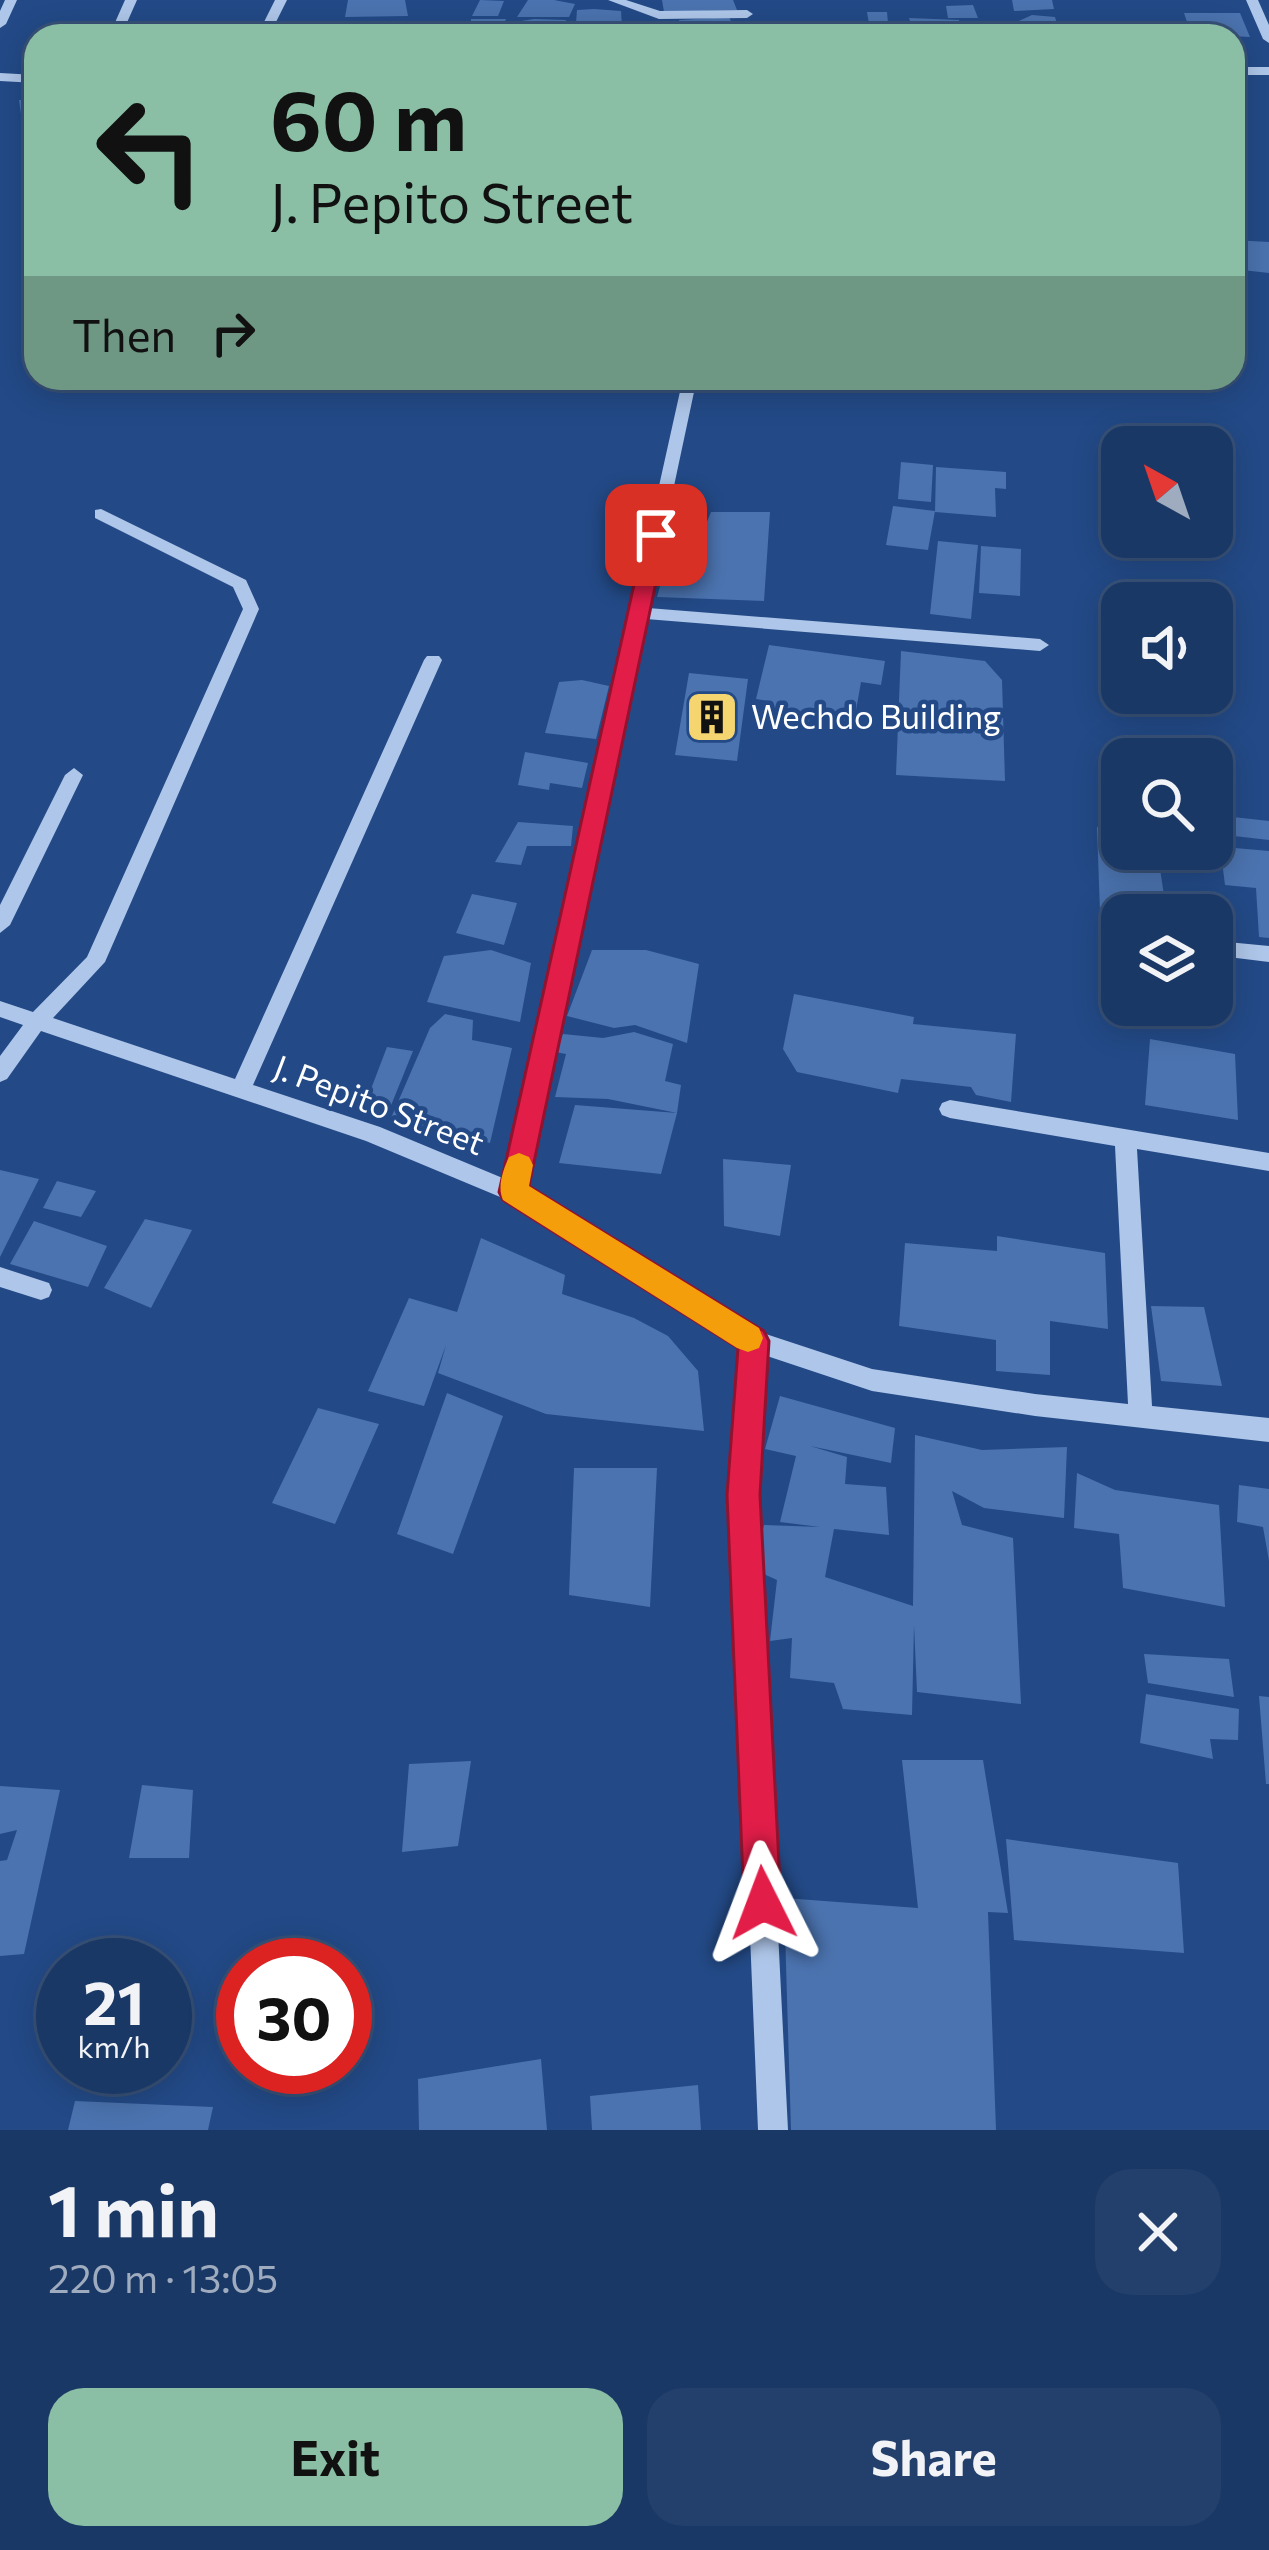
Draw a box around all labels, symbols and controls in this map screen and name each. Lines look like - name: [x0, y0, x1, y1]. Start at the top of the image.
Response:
- text: 60 m: [270, 66, 467, 168]
- icon: left: [72, 72, 228, 228]
- text: J. Pepito Street: [270, 168, 633, 234]
- icon: right: [200, 300, 266, 366]
- text: Then: [72, 306, 176, 361]
- north arrow: [1101, 426, 1233, 558]
- map controls: [1101, 426, 1233, 1026]
- pin: [605, 484, 707, 586]
- icon: arrive: [623, 502, 689, 568]
- button: sound: [1101, 582, 1233, 714]
- building icon: Wechdo Building: [684, 689, 740, 745]
- place label: Wechdo Building: [751, 695, 1001, 736]
- button: search: [1101, 738, 1233, 870]
- button: layers: [1101, 894, 1233, 1026]
- street label: J. Pepito Street: [269, 1045, 490, 1162]
- position arrow: [700, 1840, 826, 1966]
- speed limit sign: 30: [216, 1938, 372, 2094]
- text: 21: [83, 1964, 145, 2037]
- text: km/h: [78, 2027, 150, 2064]
- text: 1 min: [48, 2164, 219, 2252]
- button: close: [1095, 2169, 1221, 2295]
- text: 220 m · 13:05: [48, 2253, 278, 2301]
- button: Exit: [48, 2388, 623, 2526]
- button: Share: [647, 2388, 1221, 2526]

